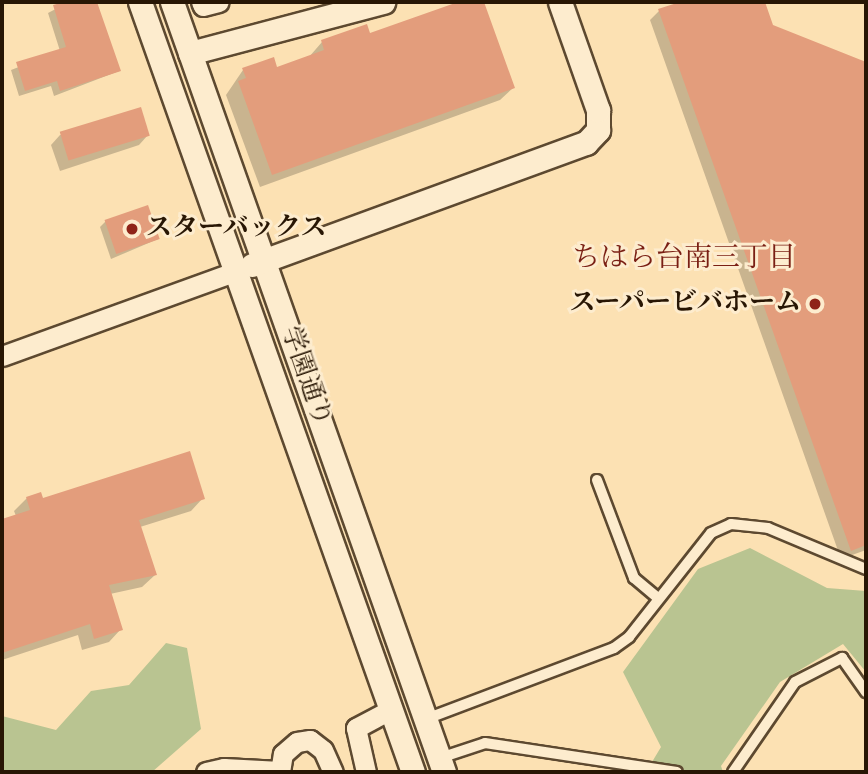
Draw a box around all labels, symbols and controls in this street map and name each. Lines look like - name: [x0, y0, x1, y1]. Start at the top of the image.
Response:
- place label: スターバックス: [146, 213, 328, 245]
- marker: スターバックス: [124, 221, 140, 237]
- district label: ちはら台南三丁目: [572, 242, 796, 276]
- place label: スーパービバホーム: [568, 288, 801, 320]
- marker: スーパービバホーム: [807, 296, 823, 312]
- street label: 学園通り: [273, 323, 337, 431]

